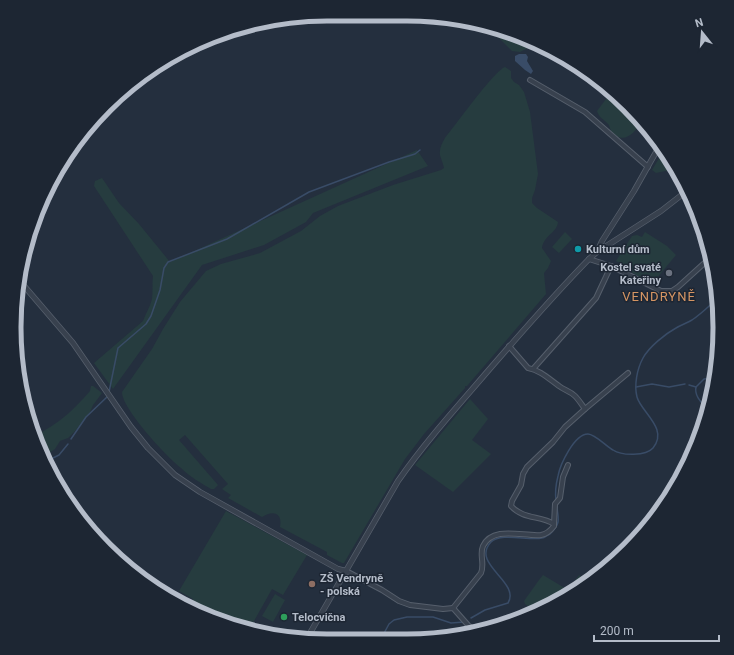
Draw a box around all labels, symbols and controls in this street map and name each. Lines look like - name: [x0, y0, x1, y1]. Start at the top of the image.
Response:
- north arrow: [682, 12, 722, 52]
- text: N: [694, 15, 705, 30]
- place label: Kulturní dům: [586, 243, 650, 256]
- marker: Kulturní dům: [573, 244, 583, 254]
- place label: Kostel svaté Kateřiny: [600, 261, 661, 287]
- marker: Kostel svaté Kateřiny: [664, 268, 674, 278]
- district label: VENDRYNĚ: [622, 289, 696, 304]
- place label: ZŠ Vendryně - polská: [320, 572, 383, 598]
- marker: ZŠ Vendryně - polská: [307, 579, 317, 589]
- place label: Telocvična: [292, 611, 345, 624]
- marker: Telocvična: [279, 612, 289, 622]
- scale bar: [594, 617, 719, 643]
- text: 200 m: [600, 624, 634, 638]

